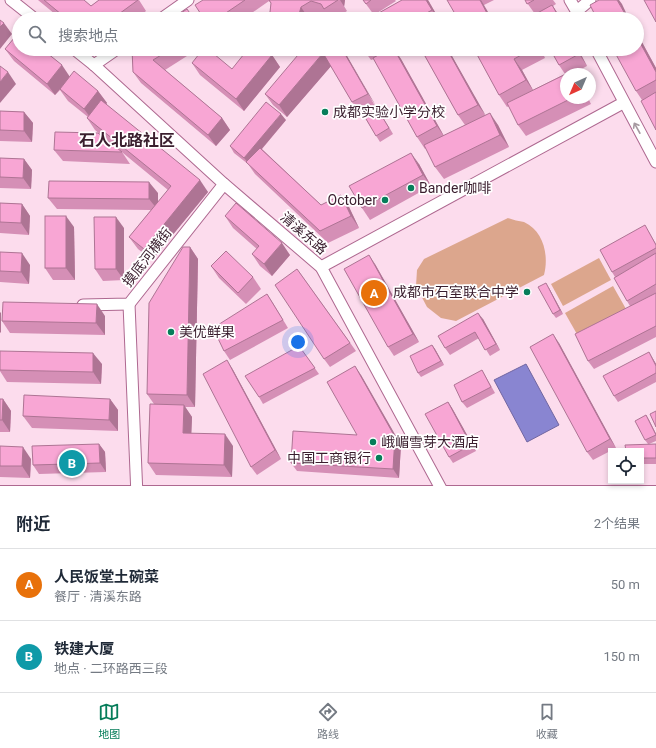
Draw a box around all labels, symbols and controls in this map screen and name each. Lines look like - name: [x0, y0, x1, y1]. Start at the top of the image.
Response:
- search box: [12, 12, 644, 56]
- icon: search: [26, 23, 48, 45]
- text: 搜索地点: [58, 27, 118, 45]
- north arrow: [560, 68, 596, 104]
- place label: 成都实验小学分校: [333, 104, 445, 120]
- marker: 成都实验小学分校: [320, 107, 330, 117]
- one-way arrow: [633, 122, 641, 134]
- district label: 石人北路社区: [79, 131, 175, 150]
- place label: Bander咖啡: [419, 180, 491, 196]
- marker: Bander咖啡: [406, 183, 416, 193]
- place label: October: [328, 192, 377, 208]
- marker: October: [380, 195, 390, 205]
- street label: 清溪东路: [278, 209, 330, 257]
- street label: 摸底河横街: [119, 224, 175, 290]
- pin: A: [361, 278, 387, 308]
- place label: 成都市石室联合中学: [393, 284, 519, 300]
- marker: 成都市石室联合中学: [522, 287, 532, 297]
- place label: 美优鲜果: [179, 324, 235, 340]
- marker: 美优鲜果: [166, 327, 176, 337]
- your location: [288, 332, 308, 352]
- place label: 峨嵋雪芽大酒店: [381, 434, 479, 450]
- marker: 峨嵋雪芽大酒店: [368, 437, 378, 447]
- pin: B: [59, 448, 85, 478]
- map controls: [608, 448, 644, 484]
- button: locate: [608, 448, 644, 484]
- place label: 中国工商银行: [287, 450, 371, 466]
- marker: 中国工商银行: [374, 453, 384, 463]
- text: 附近: [16, 514, 50, 534]
- text: 2个结果: [594, 516, 640, 531]
- text: 人民饭堂土碗菜: [54, 568, 159, 586]
- text: A: [25, 577, 33, 592]
- text: 50 m: [611, 577, 640, 592]
- text: 餐厅 · 清溪东路: [54, 589, 142, 604]
- text: 铁建大厦: [54, 640, 114, 658]
- text: B: [25, 649, 33, 664]
- text: 150 m: [603, 649, 640, 664]
- text: 地点 · 二环路西三段: [54, 661, 168, 676]
- tab: 地图: [98, 701, 120, 741]
- tab: 路线: [317, 701, 339, 741]
- tab: 收藏: [536, 701, 558, 741]

